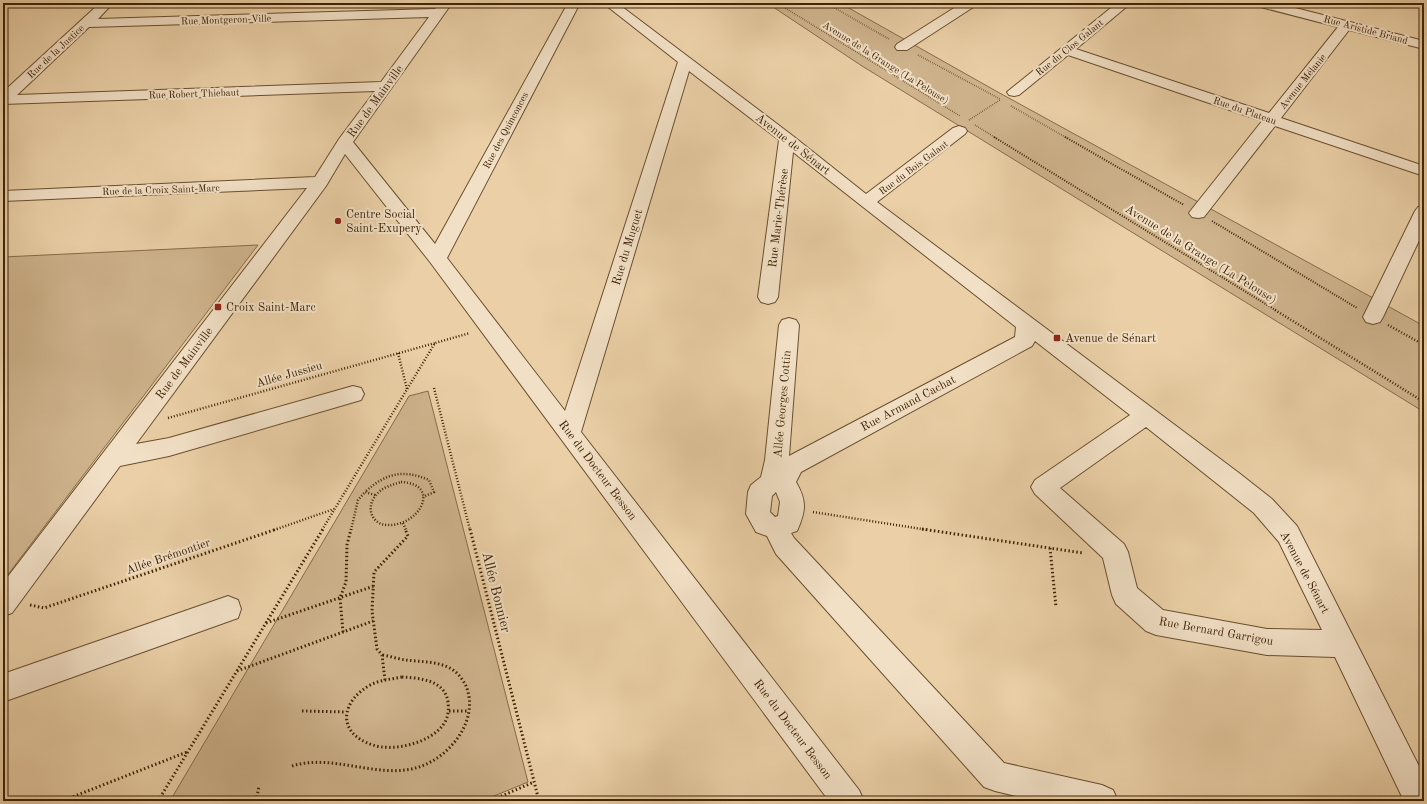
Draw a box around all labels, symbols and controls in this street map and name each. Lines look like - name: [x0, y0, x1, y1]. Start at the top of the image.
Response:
- street label: Rue Montgeron-Ville: [181, 13, 272, 27]
- street label: Rue Aristide Briand: [1323, 14, 1409, 46]
- street label: Rue du Clos Galant: [1034, 17, 1106, 78]
- street label: Avenue de la Grange (La Pelouse): [820, 20, 950, 107]
- street label: Rue de la Justice: [26, 23, 86, 80]
- street label: Avenue Mélanie: [1278, 52, 1328, 111]
- street label: Rue de Mainville: [346, 63, 406, 140]
- street label: Rue Robert Thiebaut: [148, 87, 240, 101]
- street label: Rue des Quinconces: [481, 90, 530, 170]
- street label: Rue du Plateau: [1212, 95, 1278, 127]
- street label: Avenue de Sénart: [753, 112, 832, 178]
- street label: Rue du Bois Galant: [877, 138, 950, 197]
- street label: Rue Marie-Thérèse: [767, 167, 791, 268]
- street label: Rue de la Croix Saint-Marc: [102, 183, 221, 197]
- street label: Avenue de la Grange (La Pelouse): [1123, 202, 1279, 307]
- street label: Rue du Muguet: [611, 208, 645, 287]
- place label: Centre Social Saint-Exupery: [346, 209, 422, 235]
- marker: Centre Social Saint-Exupery: [333, 216, 343, 226]
- marker: Croix Saint-Marc: [213, 302, 223, 312]
- place label: Croix Saint-Marc: [226, 302, 316, 314]
- street label: Rue de Mainville: [154, 325, 216, 402]
- marker: Avenue de Sénart: [1052, 333, 1062, 343]
- place label: Avenue de Sénart: [1065, 333, 1156, 345]
- street label: Allée Georges Cottin: [772, 349, 794, 458]
- street label: Allée Jussieu: [255, 360, 324, 390]
- street label: Rue Armand Cachat: [859, 374, 958, 434]
- street label: Rue du Docteur Besson: [556, 418, 639, 523]
- street label: Avenue de Sénart: [1277, 529, 1331, 616]
- street label: Allée Brémontier: [124, 537, 212, 577]
- street label: Allée Bonnier: [479, 550, 513, 634]
- street label: Rue Bernard Garrigou: [1158, 616, 1275, 648]
- street label: Rue du Docteur Besson: [751, 677, 834, 782]

